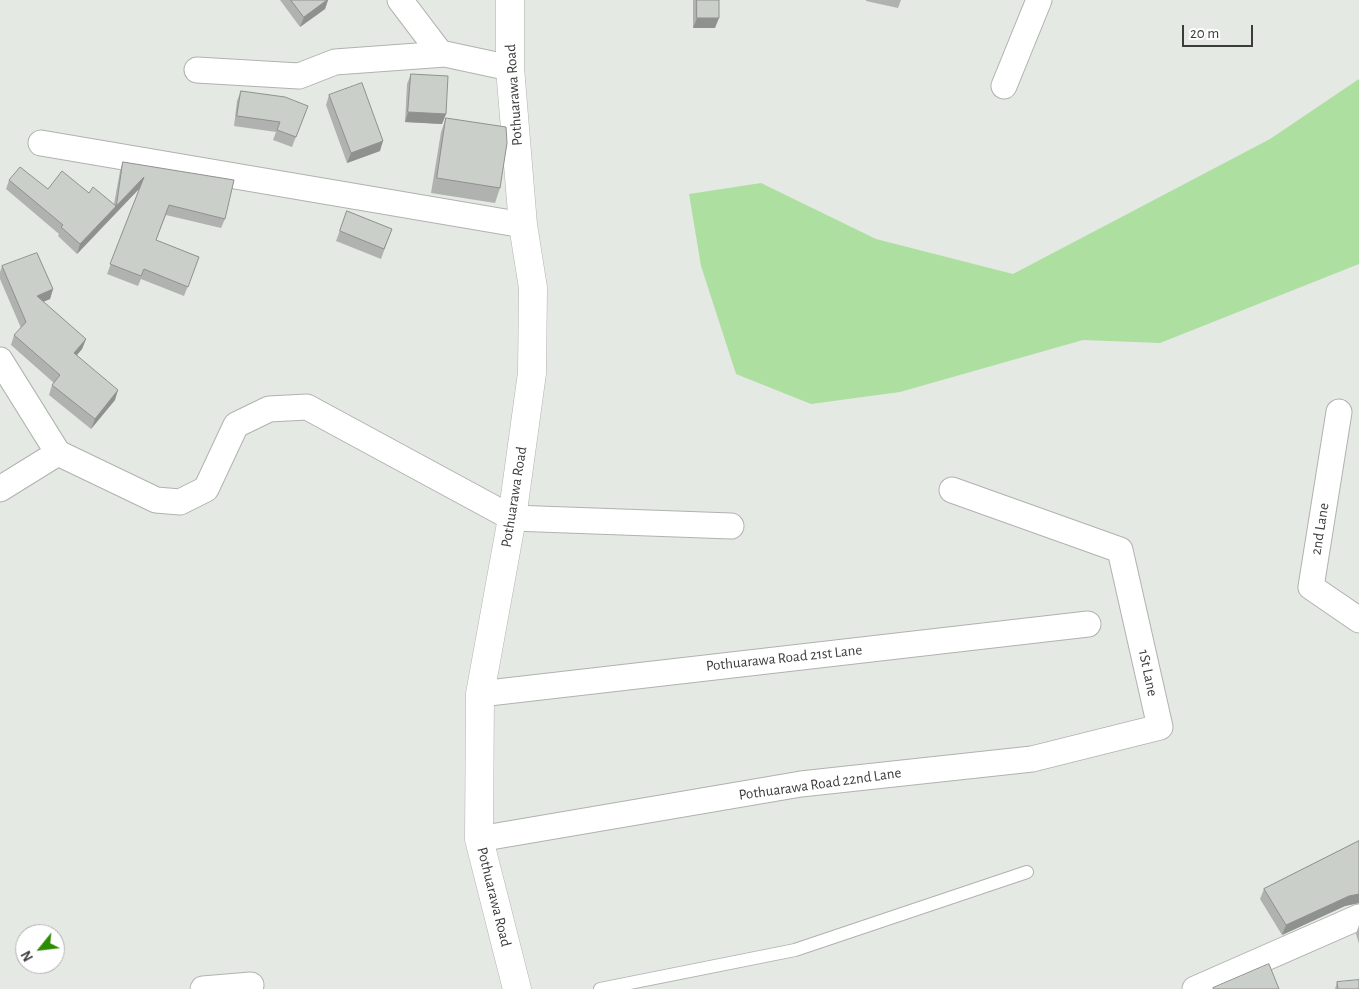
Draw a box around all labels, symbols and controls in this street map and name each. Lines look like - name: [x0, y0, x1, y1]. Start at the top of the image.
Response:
- scale bar: [1184, 15, 1255, 47]
- text: 20 m: [1190, 26, 1219, 41]
- street label: Pothuarawa Road: [501, 43, 527, 147]
- street label: Pothuarawa Road: [497, 445, 531, 549]
- street label: 2nd Lane: [1307, 502, 1333, 556]
- street label: Pothuarawa Road 21st Lane: [705, 641, 863, 675]
- street label: 1St Lane: [1134, 648, 1162, 698]
- street label: Pothuarawa Road 22nd Lane: [738, 764, 902, 804]
- street label: Pothuarawa Road: [473, 845, 515, 949]
- north arrow: [15, 924, 65, 974]
- text: N: [19, 948, 36, 963]

